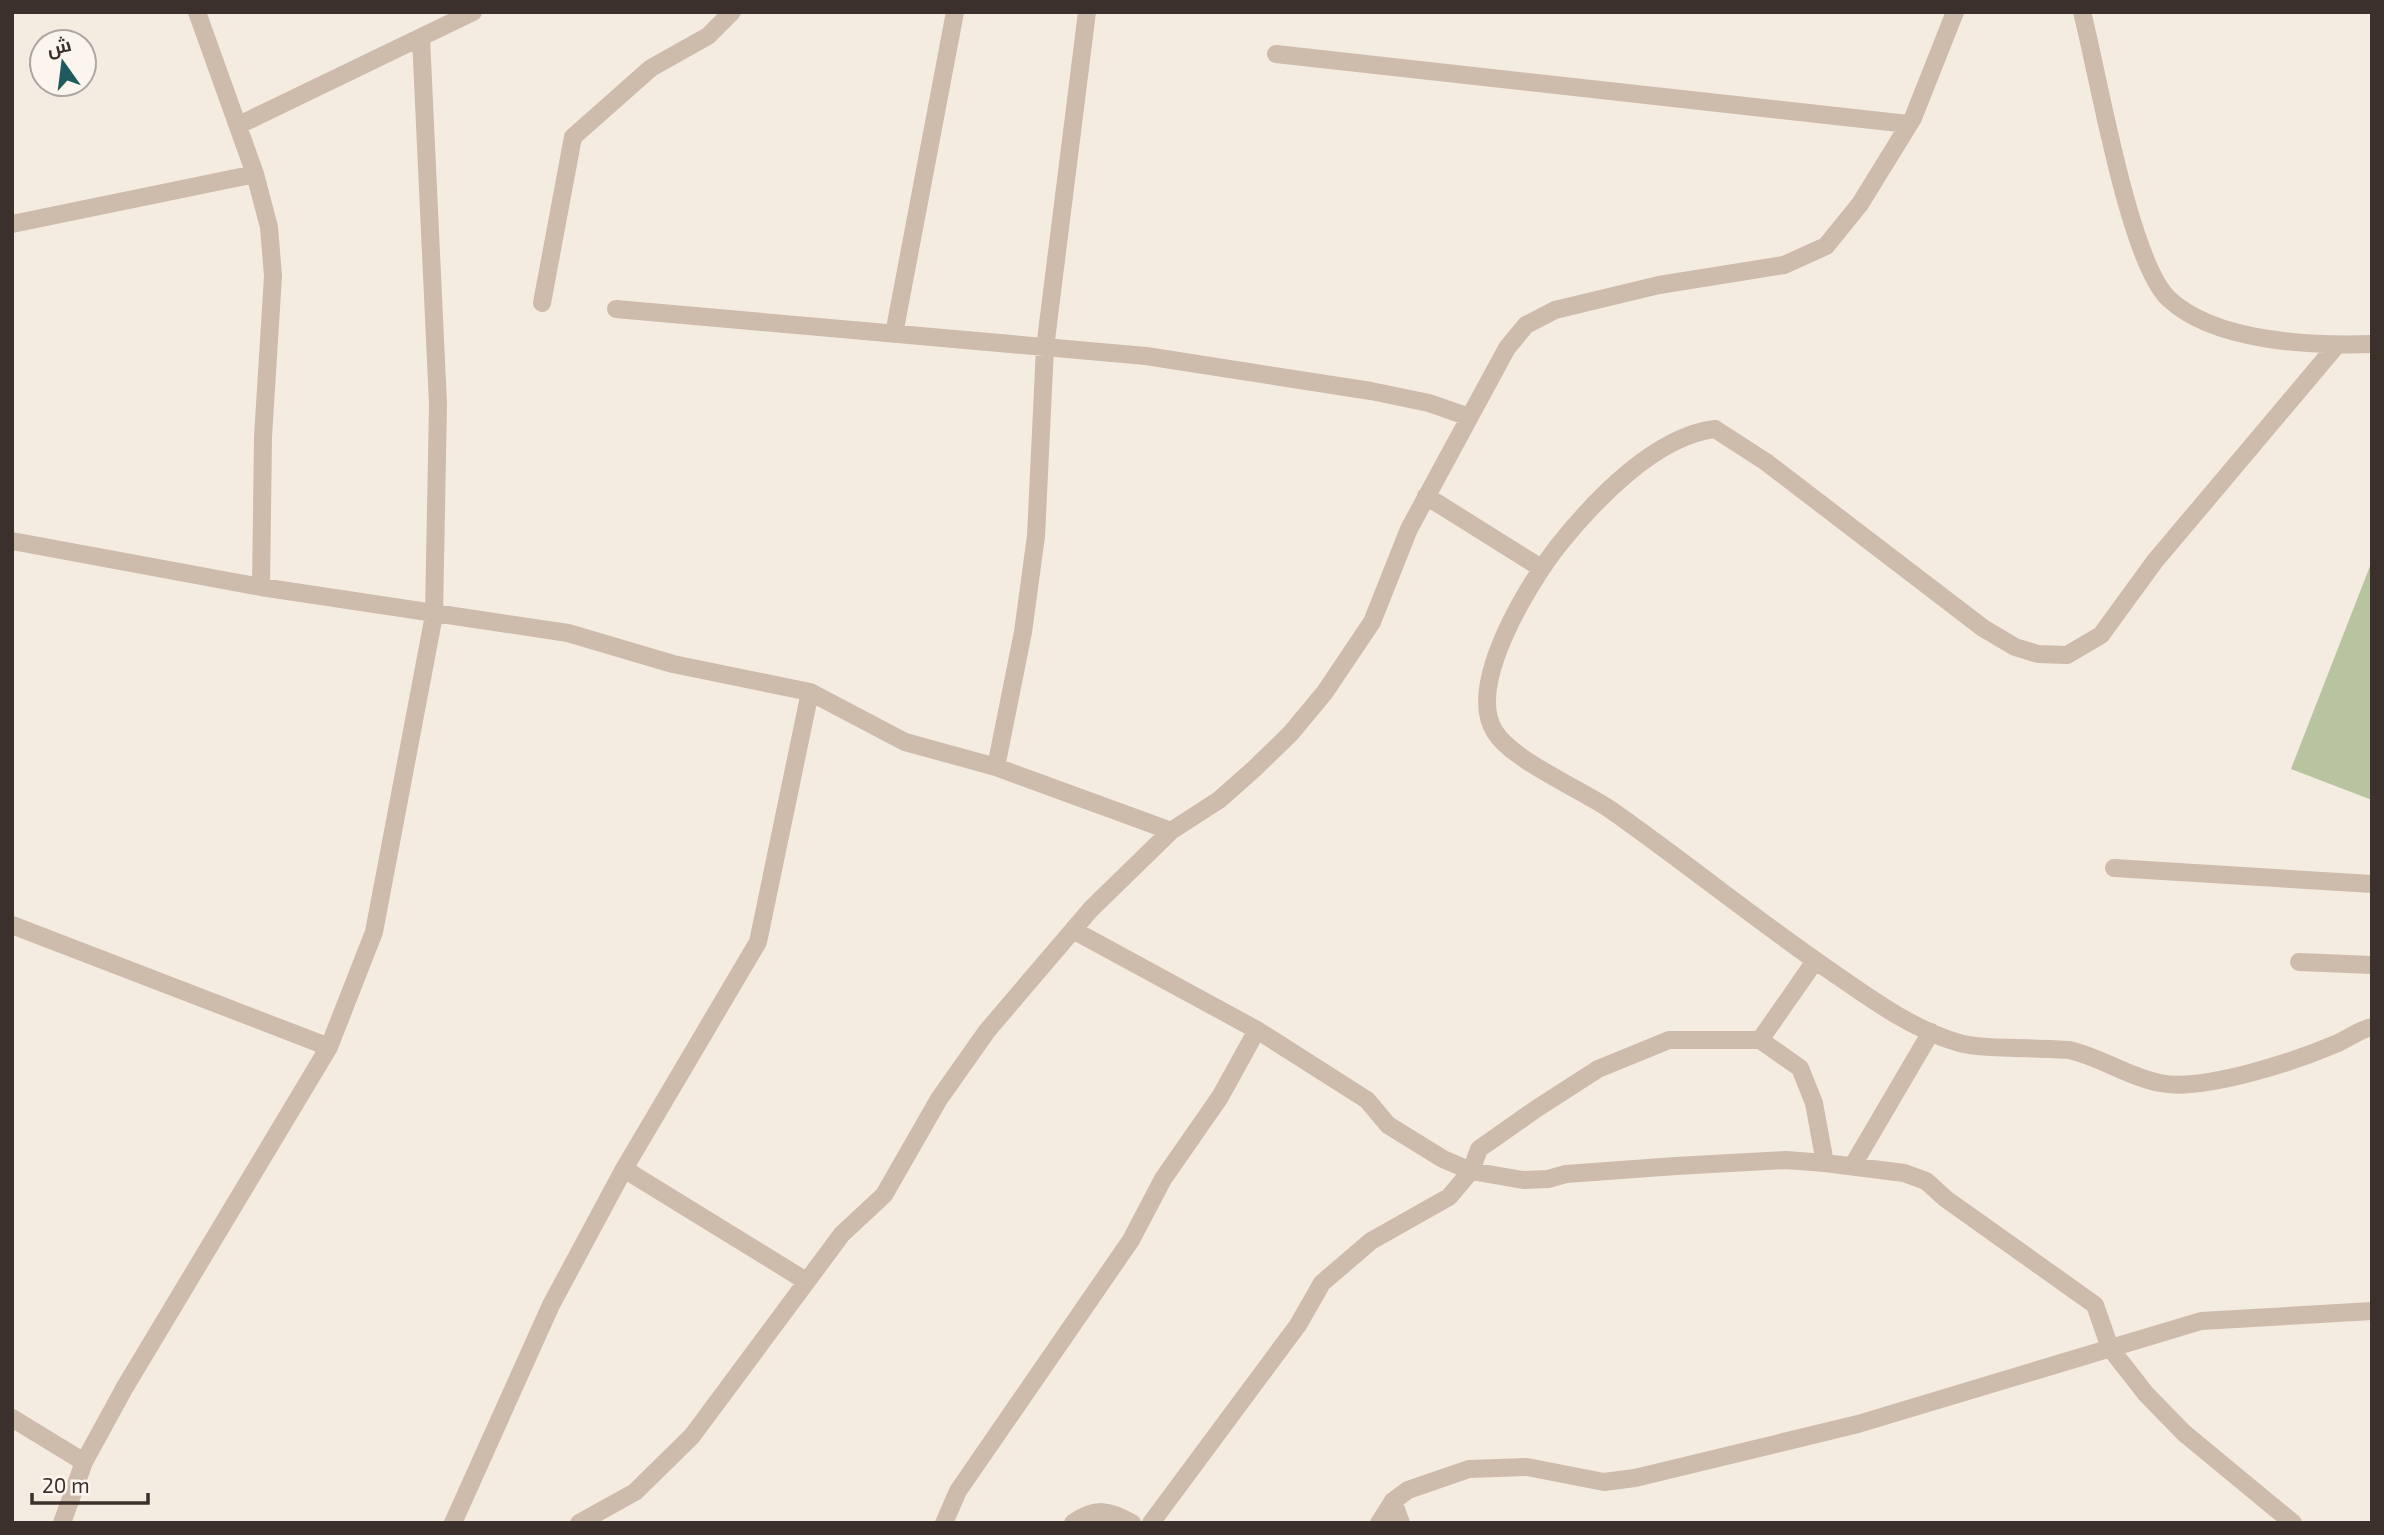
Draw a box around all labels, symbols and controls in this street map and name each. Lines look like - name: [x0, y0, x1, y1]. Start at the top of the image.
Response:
- north arrow: [28, 28, 98, 98]
- text: ش: [44, 32, 74, 61]
- scale bar: [32, 1462, 147, 1506]
- text: 20 m: [42, 1472, 90, 1497]

